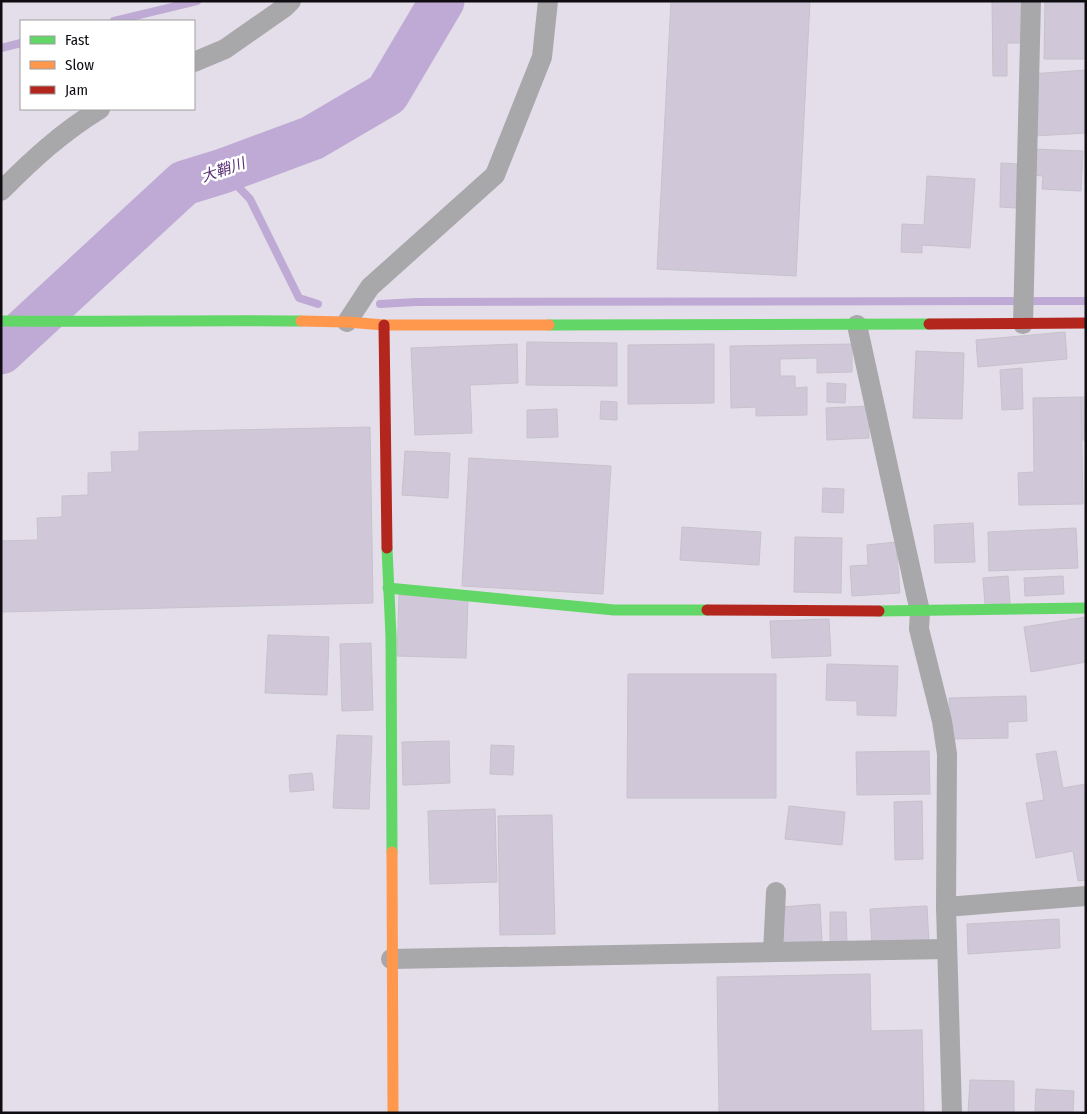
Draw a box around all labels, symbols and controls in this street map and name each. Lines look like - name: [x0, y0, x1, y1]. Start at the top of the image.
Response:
- legend: [20, 20, 195, 110]
- text: Fast: [65, 31, 89, 49]
- text: Slow: [65, 56, 94, 74]
- text: Jam: [65, 81, 88, 99]
- water label: 大鞘川: [199, 154, 249, 186]

